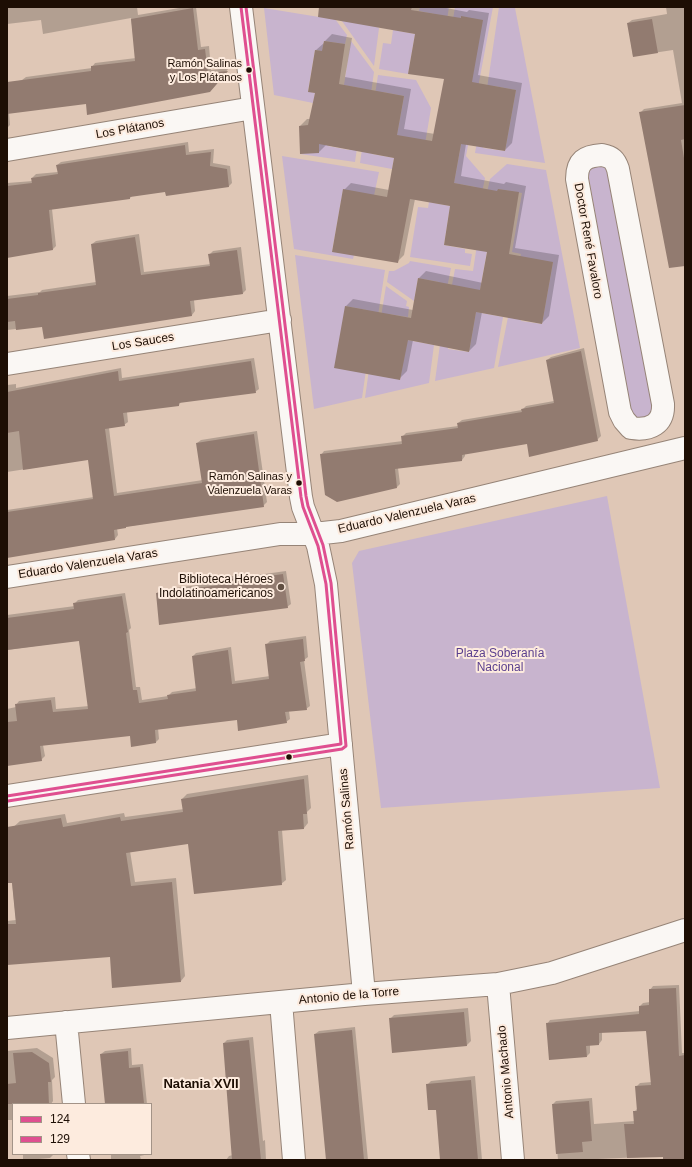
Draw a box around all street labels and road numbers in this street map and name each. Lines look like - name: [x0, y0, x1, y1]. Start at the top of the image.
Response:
- street label: Los Plátanos: [95, 116, 165, 142]
- street label: Doctor René Favaloro: [571, 182, 605, 300]
- street label: Los Sauces: [111, 330, 175, 354]
- street label: Eduardo Valenzuela Varas: [337, 491, 477, 537]
- street label: Eduardo Valenzuela Varas: [17, 546, 159, 582]
- street label: Ramón Salinas: [336, 768, 358, 850]
- street label: Antonio de la Torre: [298, 984, 400, 1008]
- street label: Antonio Machado: [495, 1025, 517, 1119]

